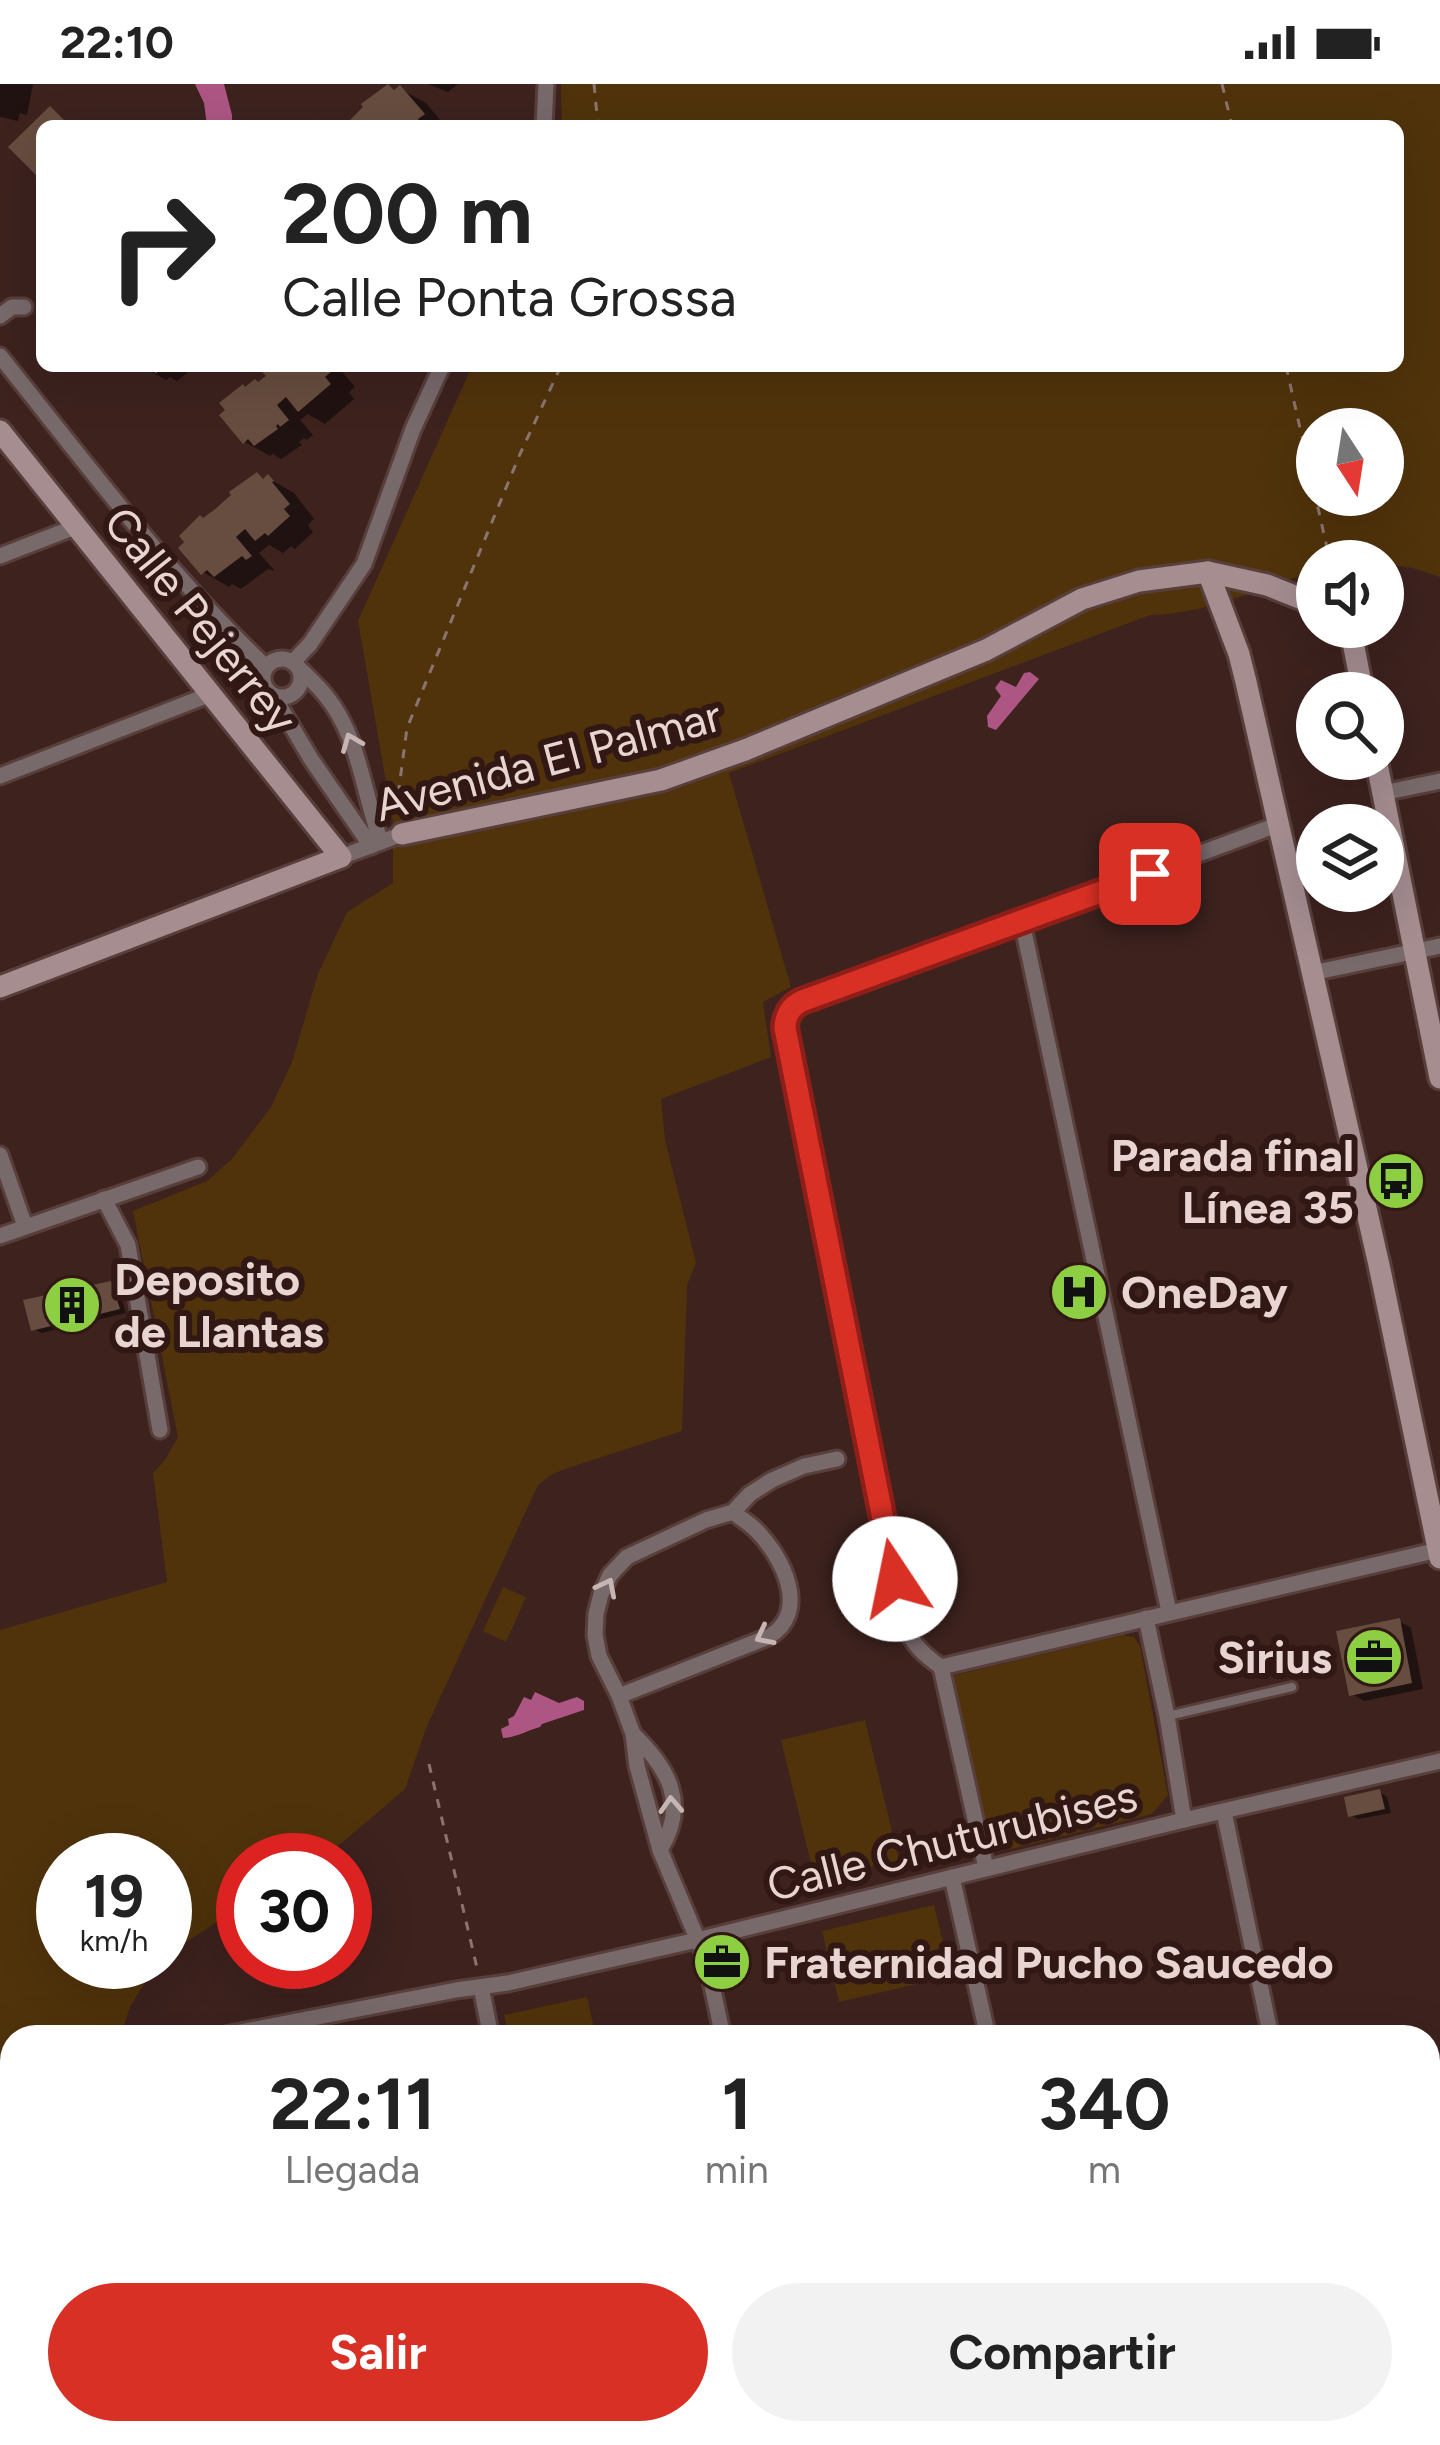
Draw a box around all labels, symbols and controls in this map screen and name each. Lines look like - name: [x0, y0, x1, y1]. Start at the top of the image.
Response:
- text: 22:10: [60, 15, 174, 69]
- text: 200 m: [282, 163, 533, 264]
- icon: right: [84, 168, 240, 324]
- text: Calle Ponta Grossa: [282, 265, 737, 330]
- north arrow: [1296, 408, 1404, 516]
- map controls: [1296, 408, 1404, 912]
- street label: Calle Pejerrey: [93, 496, 309, 744]
- button: sound: [1296, 540, 1404, 648]
- button: search: [1296, 672, 1404, 780]
- street label: Avenida El Palmar: [369, 688, 727, 832]
- one-way arrow: [340, 732, 365, 753]
- button: layers: [1296, 804, 1404, 912]
- pin: [1099, 823, 1201, 925]
- icon: arrive: [1117, 841, 1183, 907]
- place label: Parada final Línea 35: [1111, 1128, 1354, 1234]
- bus stop icon: Parada final Línea 35: [1365, 1150, 1427, 1212]
- place label: Deposito de Llantas: [114, 1252, 324, 1358]
- hospital icon: OneDay: [1048, 1261, 1110, 1323]
- place label: OneDay: [1121, 1265, 1288, 1319]
- building icon: Deposito de Llantas: [41, 1274, 103, 1336]
- position arrow: [832, 1516, 958, 1642]
- one-way arrow: [593, 1578, 616, 1600]
- one-way arrow: [754, 1622, 776, 1645]
- office icon: Sirius: [1343, 1626, 1405, 1688]
- place label: Sirius: [1218, 1630, 1332, 1684]
- street label: Calle Chuturubises: [761, 1768, 1143, 1912]
- one-way arrow: [658, 1796, 684, 1815]
- speed limit sign: 30: [216, 1833, 372, 1989]
- text: 19: [84, 1860, 144, 1932]
- text: km/h: [80, 1922, 148, 1959]
- office icon: Fraternidad Pucho Saucedo: [691, 1931, 753, 1993]
- place label: Fraternidad Pucho Saucedo: [764, 1935, 1334, 1989]
- text: 22:11: [269, 2061, 435, 2147]
- text: 1: [722, 2061, 752, 2147]
- text: 340: [1038, 2061, 1171, 2147]
- text: Llegada: [285, 2146, 420, 2193]
- text: min: [705, 2146, 769, 2193]
- text: m: [1088, 2146, 1121, 2193]
- button: Salir: [48, 2283, 708, 2421]
- button: Compartir: [732, 2283, 1392, 2421]

